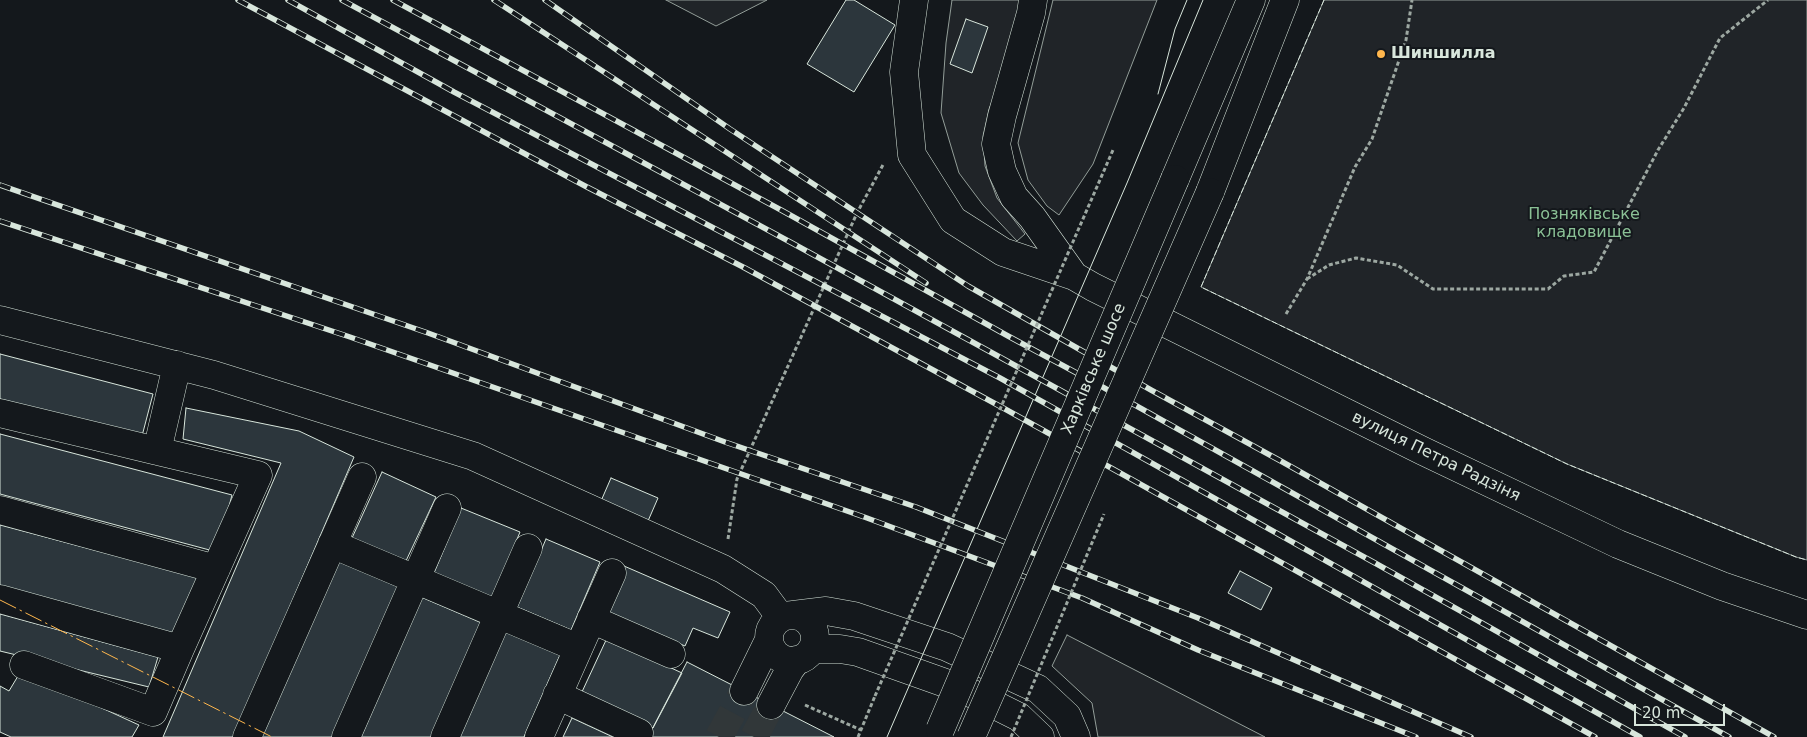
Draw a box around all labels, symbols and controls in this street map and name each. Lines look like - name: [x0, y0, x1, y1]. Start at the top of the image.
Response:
- place label: Шиншилла: [1391, 44, 1495, 64]
- marker: Шиншилла: [1375, 48, 1387, 60]
- park label: Позняківське кладовище: [1528, 205, 1640, 243]
- street label: Харківське шосе: [1058, 301, 1130, 437]
- street label: вулиця Петра Радзіня: [1349, 408, 1523, 506]
- scale bar: [1637, 694, 1728, 726]
- text: 20 m: [1642, 704, 1680, 722]

